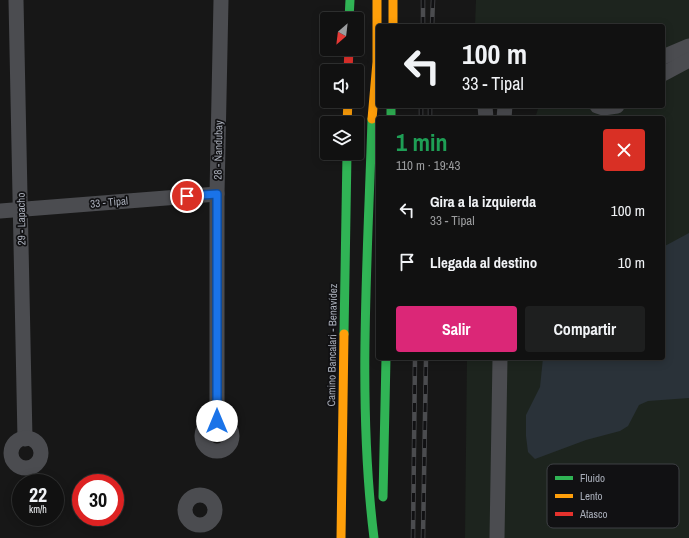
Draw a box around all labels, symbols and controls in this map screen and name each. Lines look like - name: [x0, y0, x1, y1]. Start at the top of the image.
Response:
- north arrow: [320, 12, 364, 56]
- map controls: [320, 12, 364, 160]
- text: 100 m: [462, 35, 527, 73]
- icon: left: [396, 40, 448, 92]
- button: sound: [320, 64, 364, 108]
- text: 33 - Tipal: [462, 71, 524, 96]
- button: layers: [320, 116, 364, 160]
- street label: 28 - Ñandubay: [210, 120, 226, 180]
- text: 1 min: [396, 126, 447, 158]
- button: close: [603, 129, 645, 171]
- text: 110 m · 19:43: [396, 157, 460, 174]
- pin: [170, 179, 204, 213]
- icon: arrive: [176, 185, 198, 207]
- text: Gira a la izquierda: [430, 191, 536, 212]
- street label: 29 - Lapacho: [14, 193, 28, 245]
- street label: 33 - Tipal: [90, 193, 128, 211]
- icon: left: [396, 199, 418, 221]
- text: 100 m: [611, 200, 645, 221]
- text: 33 - Tipal: [430, 212, 475, 229]
- icon: arrive: [396, 251, 418, 273]
- text: Llegada al destino: [430, 252, 537, 273]
- text: 10 m: [618, 252, 645, 273]
- street label: Camino Bancalari - Benavídez: [324, 283, 340, 407]
- button: Salir: [396, 306, 517, 352]
- button: Compartir: [525, 306, 645, 352]
- position arrow: [196, 400, 238, 442]
- legend: [547, 464, 679, 528]
- text: Fluido: [580, 471, 605, 485]
- speed limit sign: 30: [72, 474, 124, 526]
- text: 22: [29, 481, 47, 508]
- text: Lento: [580, 489, 603, 503]
- text: km/h: [29, 503, 47, 516]
- text: Atasco: [579, 507, 608, 521]

